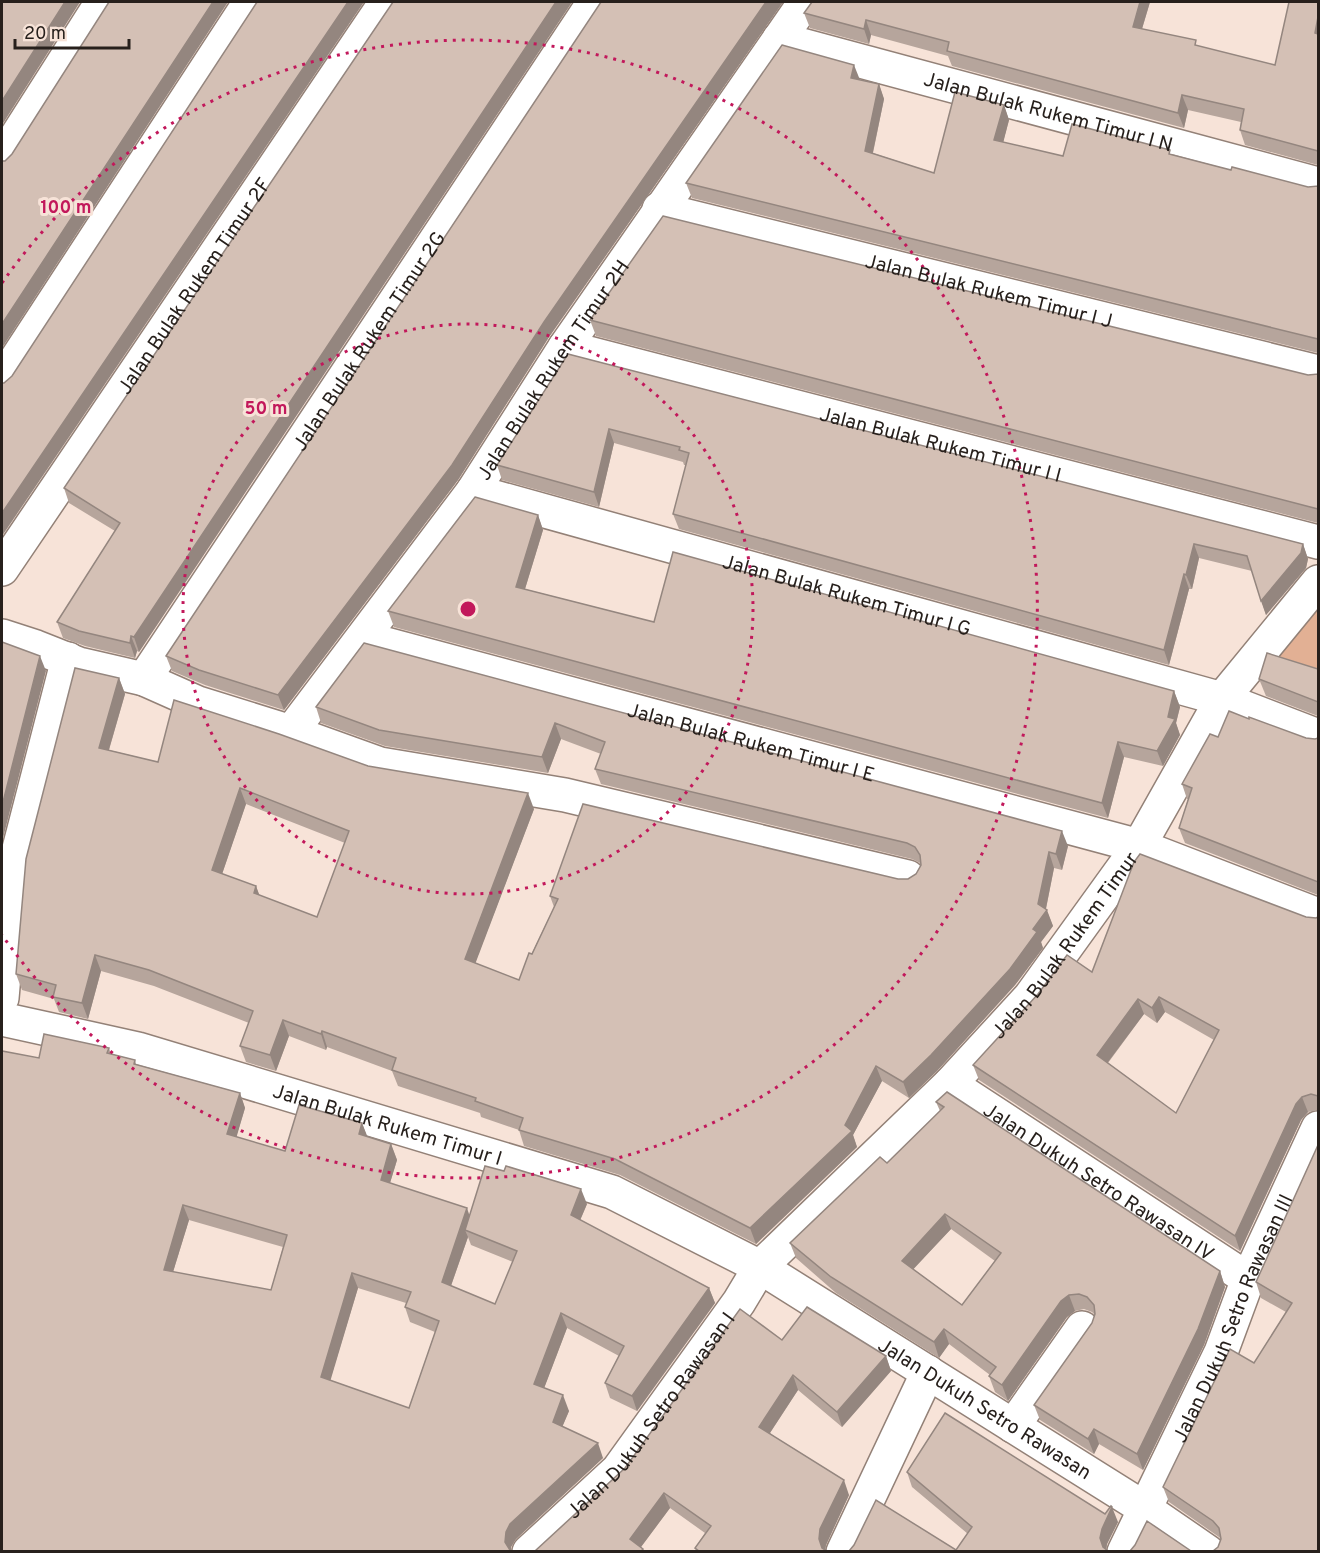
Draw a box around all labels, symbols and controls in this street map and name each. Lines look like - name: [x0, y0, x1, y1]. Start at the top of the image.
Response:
- scale bar: [15, 12, 129, 50]
- text: 20 m: [24, 23, 66, 46]
- street label: Jalan Bulak Rukem Timur I N: [920, 67, 1175, 159]
- street label: Jalan Bulak Rukem Timur 2F: [113, 174, 278, 400]
- text: 100 m: [40, 197, 92, 220]
- street label: Jalan Bulak Rukem Timur 2G: [288, 227, 453, 457]
- street label: Jalan Bulak Rukem Timur I J: [862, 249, 1115, 336]
- street label: Jalan Bulak Rukem Timur 2H: [472, 256, 636, 486]
- text: 50 m: [244, 398, 288, 421]
- street label: Jalan Bulak Rukem Timur I I: [816, 402, 1064, 490]
- street label: Jalan Bulak Rukem Timur I G: [719, 550, 974, 644]
- centre of rings: [458, 599, 478, 619]
- street label: Jalan Bulak Rukem Timur I E: [624, 698, 877, 790]
- street label: Jalan Bulak Rukem Timur: [987, 848, 1145, 1045]
- street label: Jalan Bulak Rukem Timur I: [269, 1079, 505, 1173]
- street label: Jalan Dukuh Setro Rawasan IV: [977, 1098, 1218, 1268]
- street label: Jalan Dukuh Setro Rawasan III: [1168, 1191, 1300, 1447]
- street label: Jalan Dukuh Setro Rawasan I: [562, 1308, 742, 1526]
- street label: Jalan Dukuh Setro Rawasan: [872, 1333, 1096, 1487]

